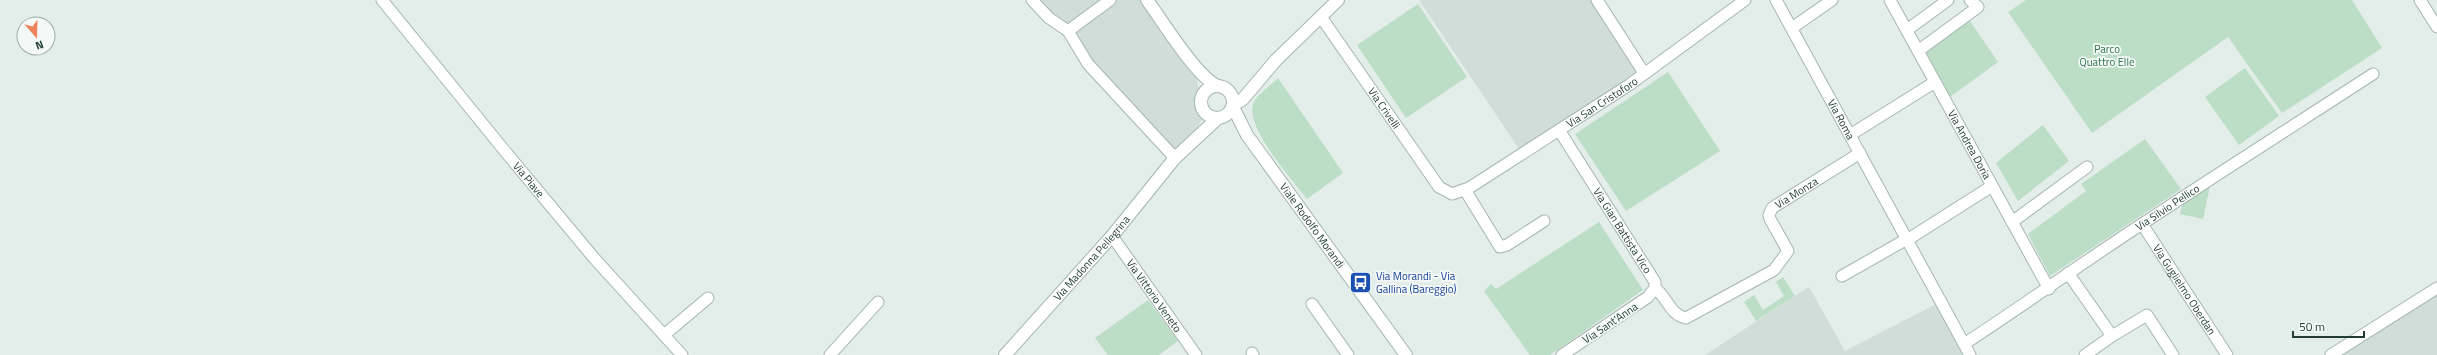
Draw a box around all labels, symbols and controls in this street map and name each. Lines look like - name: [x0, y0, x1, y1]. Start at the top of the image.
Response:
- north arrow: [16, 16, 56, 56]
- text: N: [33, 37, 46, 54]
- park label: Parco Quattro Elle: [2080, 41, 2135, 70]
- street label: Via San Cristoforo: [1563, 73, 1641, 131]
- street label: Via Crivelli: [1364, 84, 1404, 132]
- street label: Via Roma: [1824, 96, 1859, 143]
- street label: Via Andrea Doria: [1944, 107, 1995, 183]
- street label: Via Piave: [509, 158, 549, 201]
- street label: Via Monza: [1772, 173, 1821, 212]
- street label: Viale Rodolfo Morandi: [1276, 180, 1349, 271]
- street label: Via Silvio Pellico: [2132, 180, 2203, 234]
- street label: Via Gian Battista Vico: [1589, 185, 1656, 277]
- street label: Via Madonna Pellegrina: [1050, 212, 1134, 304]
- street label: Via Guglielmo Oberdan: [2149, 241, 2220, 338]
- street label: Via Vittorio Veneto: [1123, 256, 1186, 336]
- place label: Via Morandi - Via Gallina (Bareggio): [1376, 268, 1456, 297]
- bus stop icon: Via Morandi - Via Gallina (Bareggio): [1347, 269, 1373, 295]
- street label: Via Sant'Anna: [1579, 298, 1641, 347]
- scale bar: [2293, 313, 2364, 339]
- text: 50 m: [2299, 317, 2325, 336]

